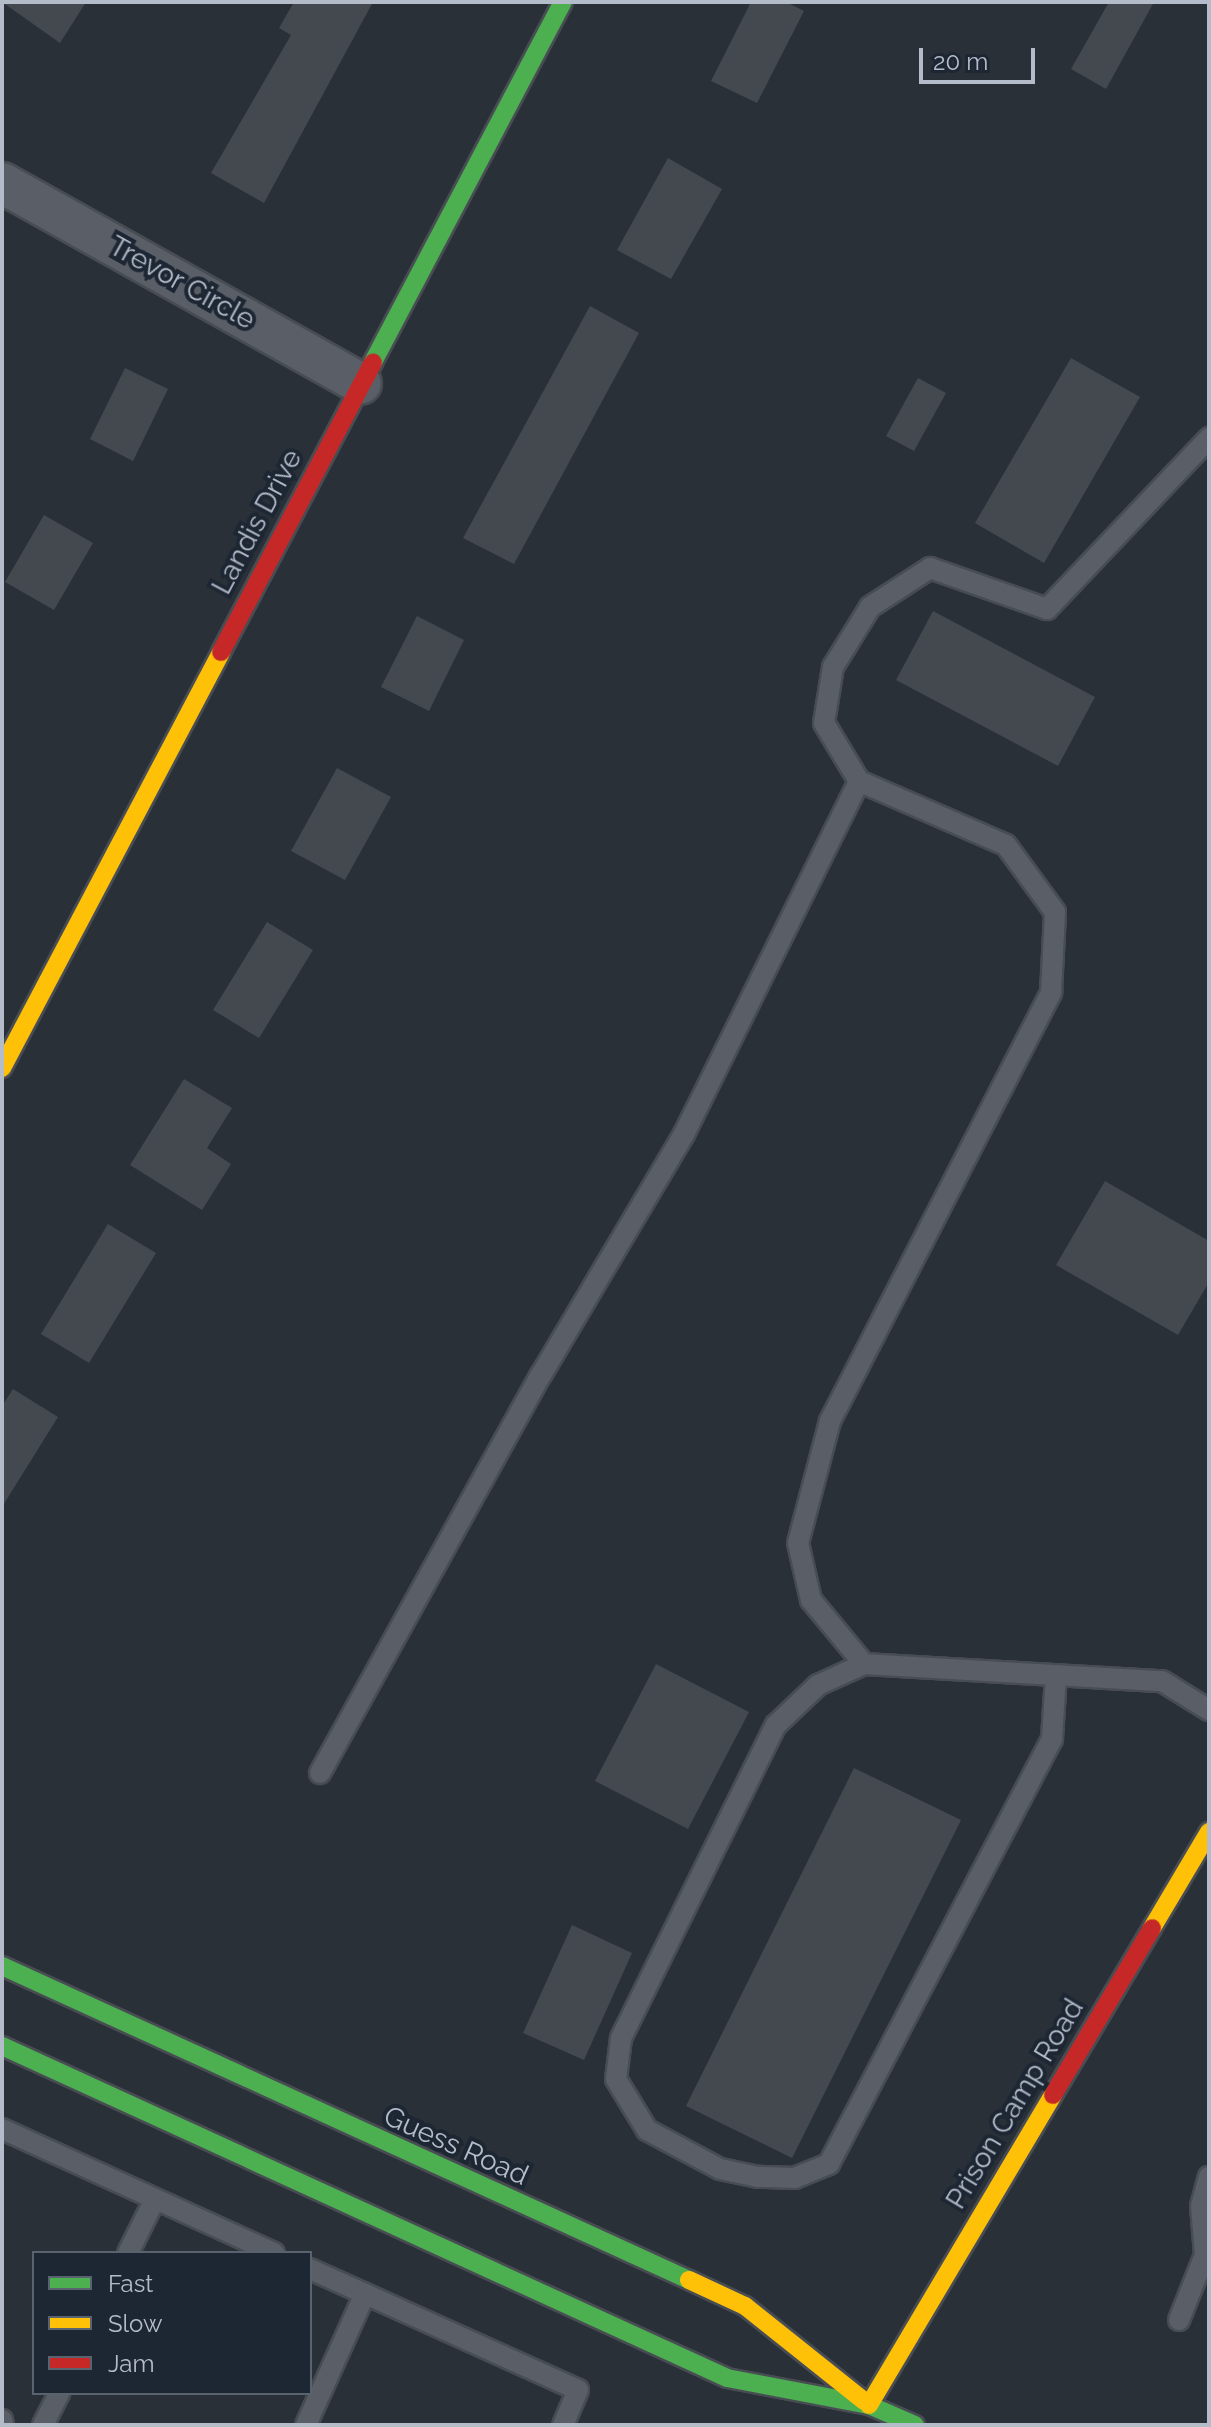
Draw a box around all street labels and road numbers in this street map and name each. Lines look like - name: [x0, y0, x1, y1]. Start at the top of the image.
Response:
- street label: Trevor Circle: [103, 229, 261, 337]
- street label: Landis Drive: [205, 444, 309, 600]
- street label: Prison Camp Road: [939, 1993, 1091, 2215]
- street label: Guess Road: [379, 2099, 533, 2193]

